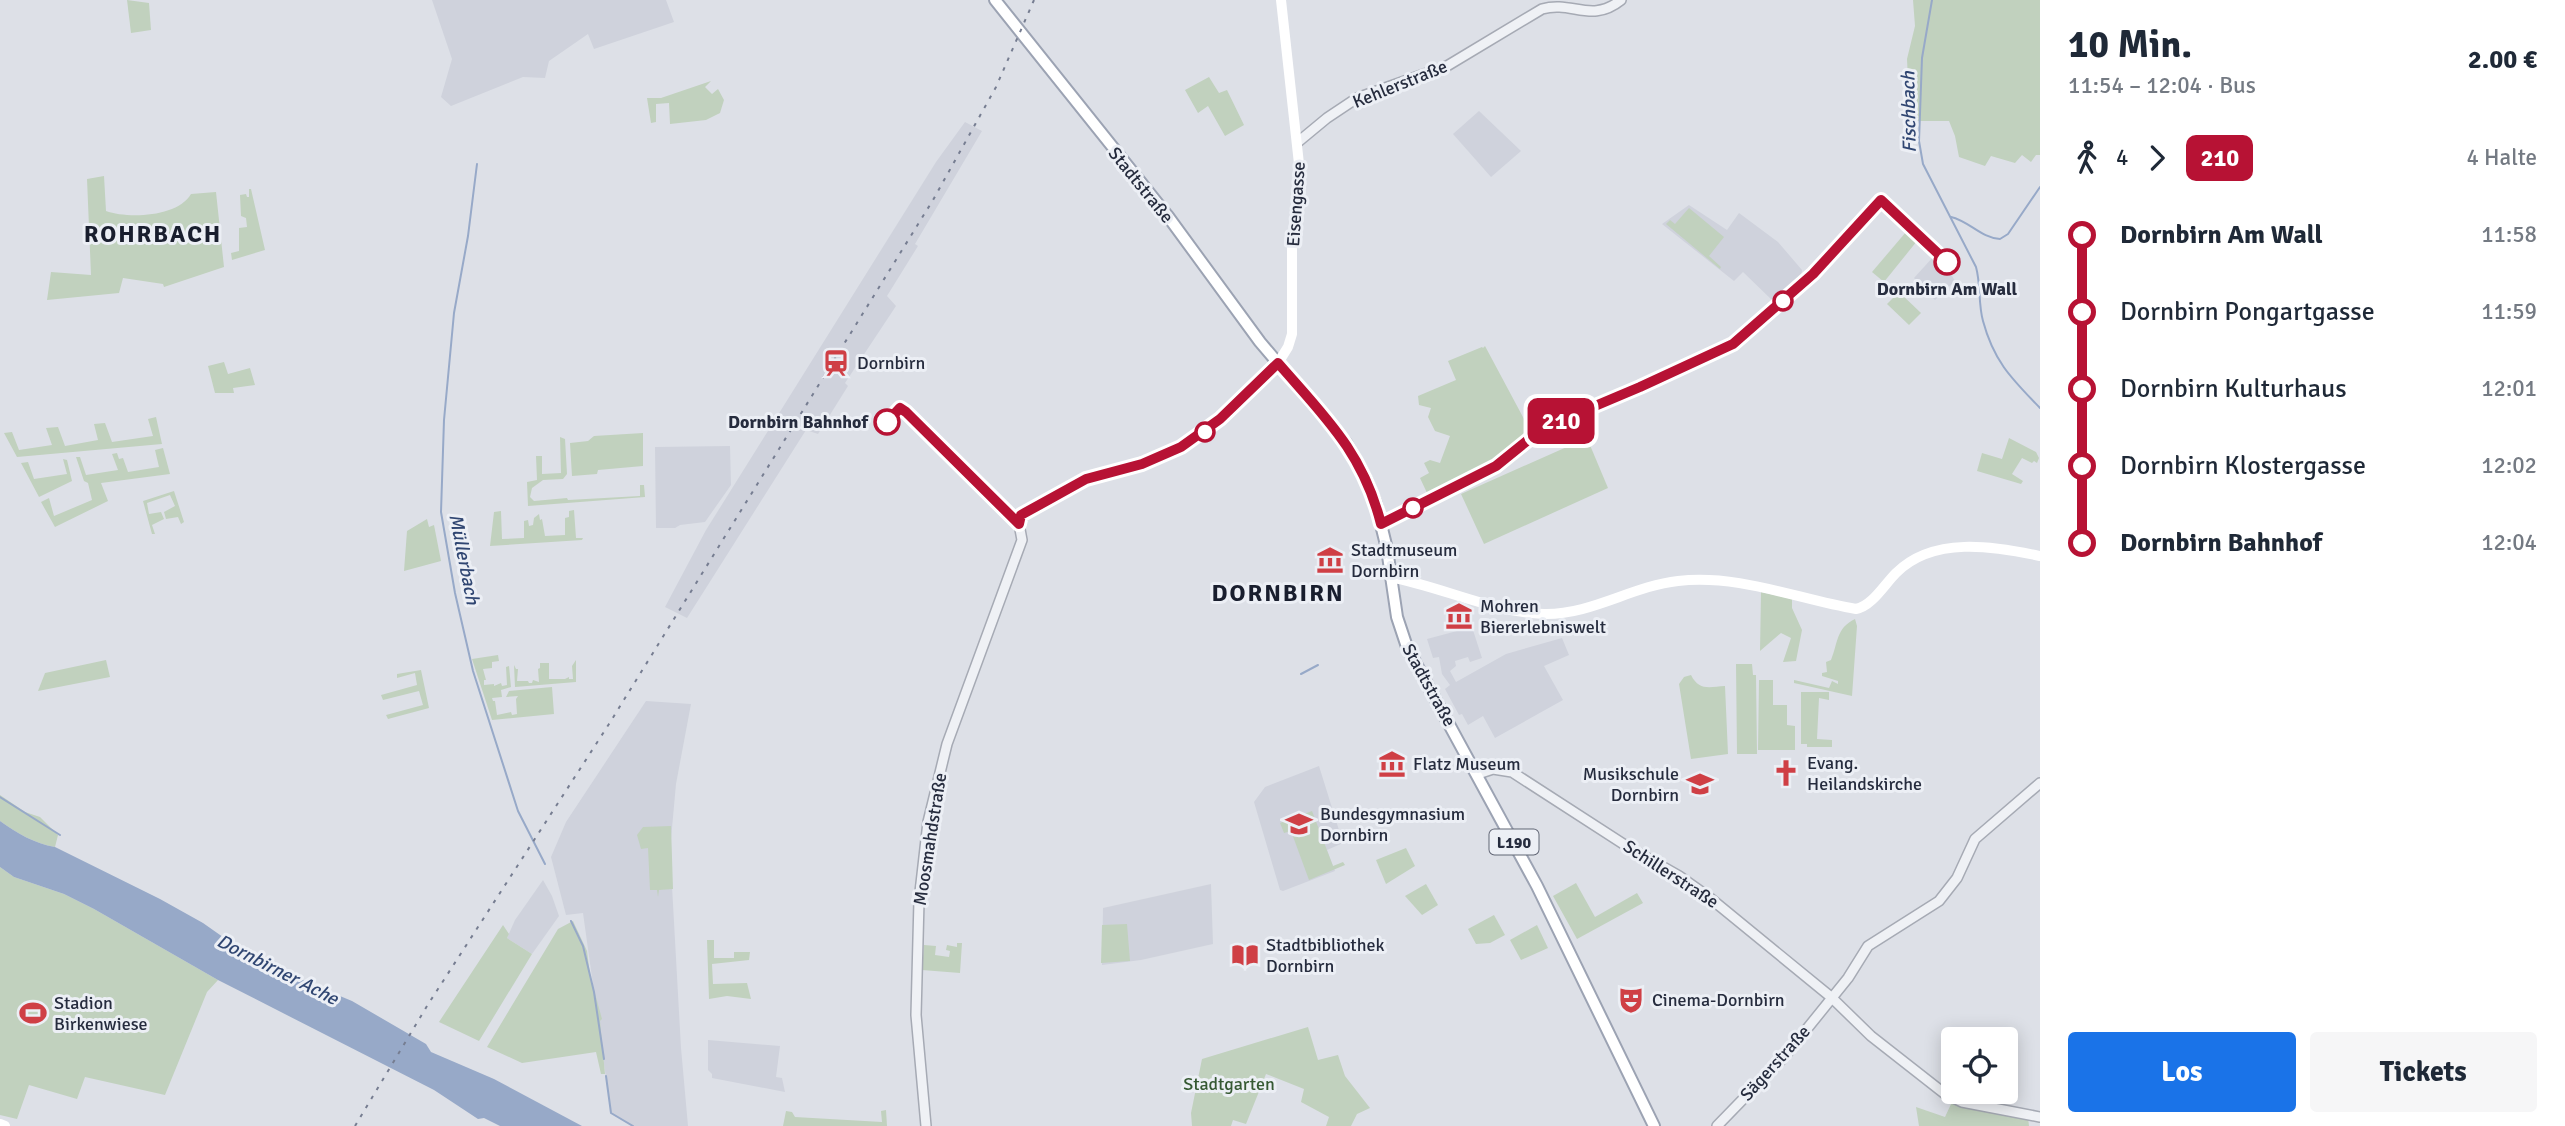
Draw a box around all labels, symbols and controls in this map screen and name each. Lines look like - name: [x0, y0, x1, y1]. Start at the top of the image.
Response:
- text: 10 Min.: [2068, 21, 2192, 68]
- text: 2.00 €: [2468, 44, 2537, 76]
- street label: Kehlerstraße: [1349, 55, 1451, 113]
- water label: Fischbach: [1896, 70, 1922, 153]
- text: 11:54 – 12:04 · Bus: [2068, 71, 2256, 100]
- icon: walk: [2068, 139, 2106, 177]
- icon: forward: [2138, 139, 2176, 177]
- street label: Stadtstraße: [1104, 143, 1178, 227]
- text: 4: [2116, 143, 2128, 172]
- text: 210: [2200, 143, 2239, 173]
- text: 4 Halte: [2467, 143, 2537, 172]
- street label: Eisengasse: [1282, 161, 1310, 247]
- district label: ROHRBACH: [84, 219, 222, 249]
- text: Dornbirn Am Wall: [2120, 219, 2323, 251]
- text: 11:58: [2481, 220, 2537, 249]
- marker: Dornbirn Am Wall: [1934, 249, 1960, 275]
- place label: Dornbirn Am Wall: [1877, 278, 2018, 300]
- unlabelled marker: [1773, 291, 1793, 311]
- text: Dornbirn Pongartgasse: [2120, 296, 2375, 328]
- text: 11:59: [2481, 297, 2537, 326]
- station icon: Dornbirn: [821, 348, 851, 378]
- place label: Dornbirn: [857, 352, 925, 374]
- text: Dornbirn Kulturhaus: [2120, 373, 2347, 405]
- text: 12:01: [2481, 374, 2537, 403]
- line badge: 210: [1521, 398, 1601, 444]
- text: 210: [1542, 406, 1580, 436]
- marker: Dornbirn Bahnhof: [874, 409, 900, 435]
- place label: Dornbirn Bahnhof: [728, 411, 869, 433]
- unlabelled marker: [1195, 422, 1215, 442]
- text: Dornbirn Klostergasse: [2120, 450, 2366, 482]
- text: 12:02: [2481, 451, 2537, 480]
- unlabelled marker: [1403, 498, 1423, 518]
- water label: Müllerbach: [443, 512, 485, 607]
- text: Dornbirn Bahnhof: [2120, 527, 2322, 559]
- text: 12:04: [2481, 528, 2537, 557]
- place label: Stadtmuseum Dornbirn: [1351, 539, 1457, 582]
- museum icon: Stadtmuseum Dornbirn: [1315, 545, 1345, 575]
- district label: DORNBIRN: [1211, 578, 1345, 608]
- place label: Mohren Biererlebniswelt: [1480, 595, 1606, 638]
- museum icon: Mohren Biererlebniswelt: [1444, 601, 1474, 631]
- street label: Stadtstraße: [1397, 640, 1461, 730]
- museum icon: Flatz Museum: [1377, 749, 1407, 779]
- place label: Evang. Heilandskirche: [1807, 752, 1922, 795]
- place label: Flatz Museum: [1413, 753, 1521, 775]
- church icon: Evang. Heilandskirche: [1771, 758, 1801, 788]
- place label: Musikschule Dornbirn: [1583, 763, 1679, 806]
- school or university icon: Musikschule Dornbirn: [1685, 769, 1715, 799]
- street label: Moosmahdstraße: [909, 771, 951, 907]
- place label: Bundesgymnasium Dornbirn: [1320, 803, 1465, 846]
- school or university icon: Bundesgymnasium Dornbirn: [1284, 809, 1314, 839]
- road number: L190: [1490, 830, 1538, 855]
- street label: Schillerstraße: [1619, 835, 1723, 913]
- water label: Dornbirner Ache: [213, 929, 344, 1011]
- place label: Stadtbibliothek Dornbirn: [1266, 934, 1384, 977]
- library icon: Stadtbibliothek Dornbirn: [1230, 940, 1260, 970]
- theatre icon: Cinema-Dornbirn: [1616, 985, 1646, 1015]
- place label: Cinema-Dornbirn: [1652, 989, 1785, 1011]
- place label: Stadion Birkenwiese: [54, 992, 148, 1035]
- sports icon: Stadion Birkenwiese: [18, 998, 48, 1028]
- street label: Sägerstraße: [1735, 1021, 1815, 1105]
- map controls: [1941, 1027, 2018, 1104]
- button: locate: [1941, 1027, 2018, 1104]
- button: Los: [2068, 1032, 2296, 1112]
- button: Tickets: [2310, 1032, 2537, 1112]
- park label: Stadtgarten: [1183, 1073, 1275, 1095]

